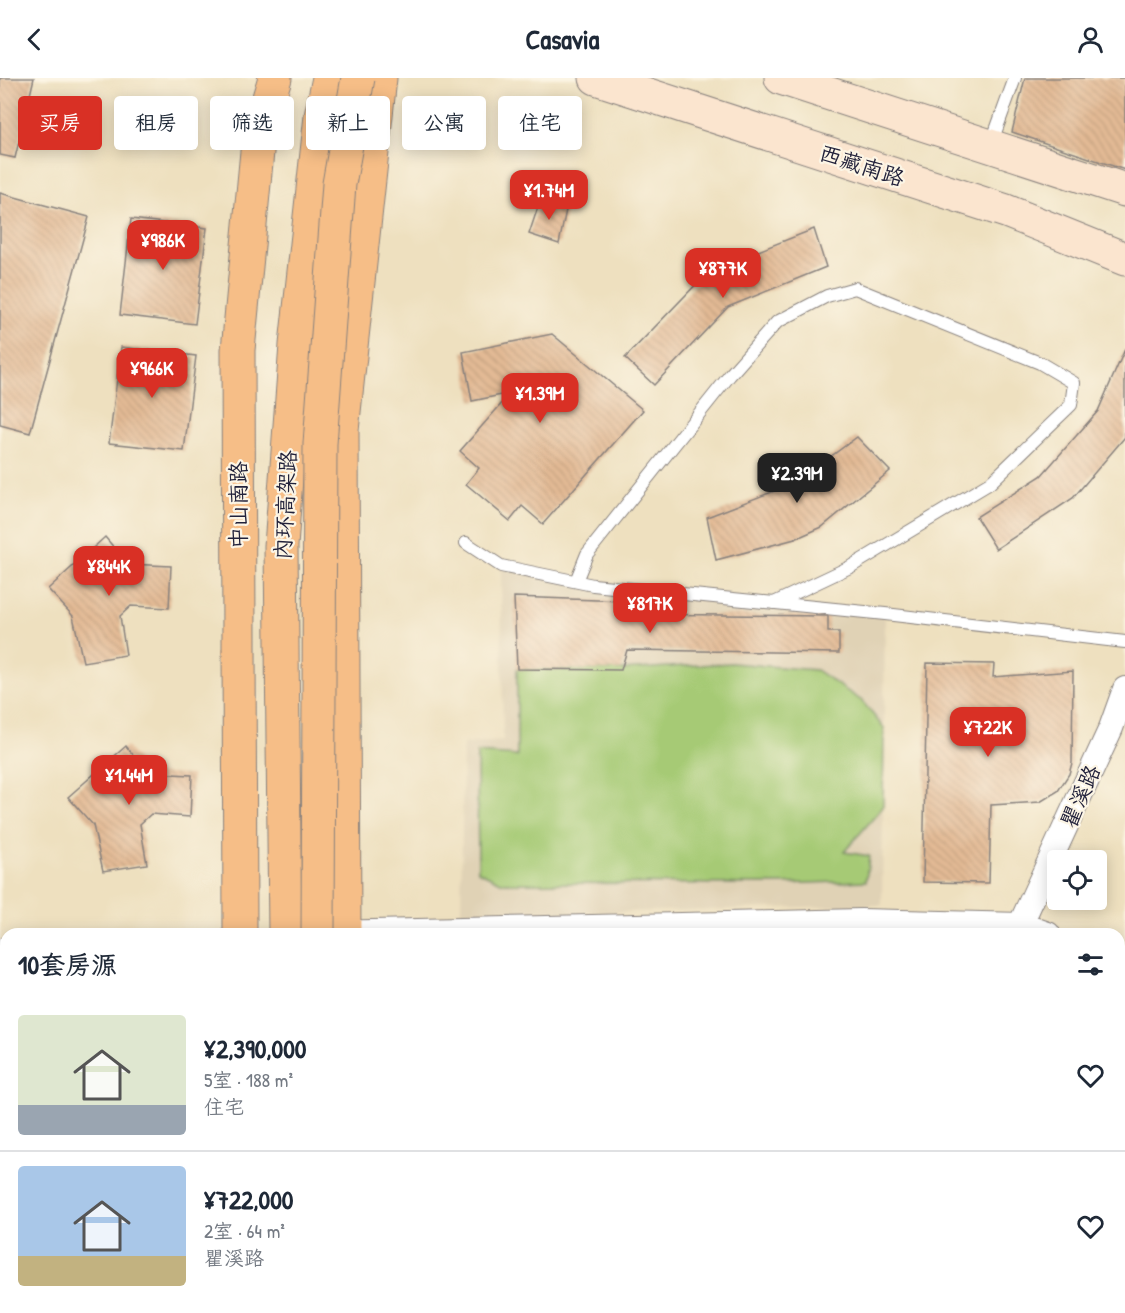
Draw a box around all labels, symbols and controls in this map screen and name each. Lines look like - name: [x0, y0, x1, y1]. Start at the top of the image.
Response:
- text: Casavia: [526, 21, 599, 57]
- icon: back: [18, 23, 51, 56]
- icon: person: [1074, 23, 1107, 56]
- chip: 买房: [18, 96, 102, 150]
- chip: 租房: [114, 96, 198, 150]
- chip: 筛选: [210, 96, 294, 150]
- chip: 新上: [306, 96, 390, 150]
- chip: 公寓: [402, 96, 486, 150]
- chip: 住宅: [498, 96, 582, 150]
- street label: 西藏南路: [816, 137, 908, 193]
- pin: ¥1.74M: [500, 170, 598, 221]
- text: ¥1.74M: [524, 176, 574, 203]
- pin: ¥986K: [121, 220, 205, 271]
- text: ¥986K: [141, 226, 185, 253]
- pin: ¥877K: [681, 248, 765, 299]
- text: ¥877K: [699, 254, 747, 281]
- pin: ¥966K: [110, 348, 194, 399]
- text: ¥966K: [130, 354, 174, 381]
- pin: ¥1.39M: [491, 373, 589, 424]
- text: ¥1.39M: [515, 379, 565, 406]
- street label: 内环高架路: [267, 449, 303, 561]
- pin: ¥2.39M: [748, 453, 846, 504]
- text: ¥2.39M: [771, 459, 823, 486]
- street label: 中山南路: [223, 461, 253, 549]
- pin: ¥844K: [67, 546, 151, 597]
- text: ¥844K: [87, 552, 131, 579]
- pin: ¥817K: [608, 583, 692, 634]
- text: ¥817K: [627, 589, 673, 616]
- pin: ¥722K: [946, 707, 1030, 758]
- text: ¥722K: [964, 713, 1012, 740]
- pin: ¥1.44M: [80, 755, 178, 806]
- street label: 瞿溪路: [1053, 760, 1107, 832]
- text: ¥1.44M: [105, 761, 153, 788]
- map controls: [1047, 850, 1107, 910]
- button: locate: [1047, 850, 1107, 910]
- text: 10套房源: [18, 947, 117, 982]
- icon: filters: [1074, 948, 1107, 981]
- text: ¥2,390,000: [204, 1031, 307, 1066]
- icon: home: [66, 1039, 138, 1111]
- icon: heart: [1074, 1059, 1107, 1092]
- text: 5室 · 188 m²: [204, 1066, 293, 1093]
- text: 住宅: [204, 1093, 244, 1120]
- text: ¥722,000: [204, 1182, 293, 1217]
- icon: home: [66, 1190, 138, 1262]
- icon: heart: [1074, 1210, 1107, 1243]
- text: 2室 · 64 m²: [204, 1217, 285, 1244]
- text: 瞿溪路: [204, 1244, 264, 1271]

